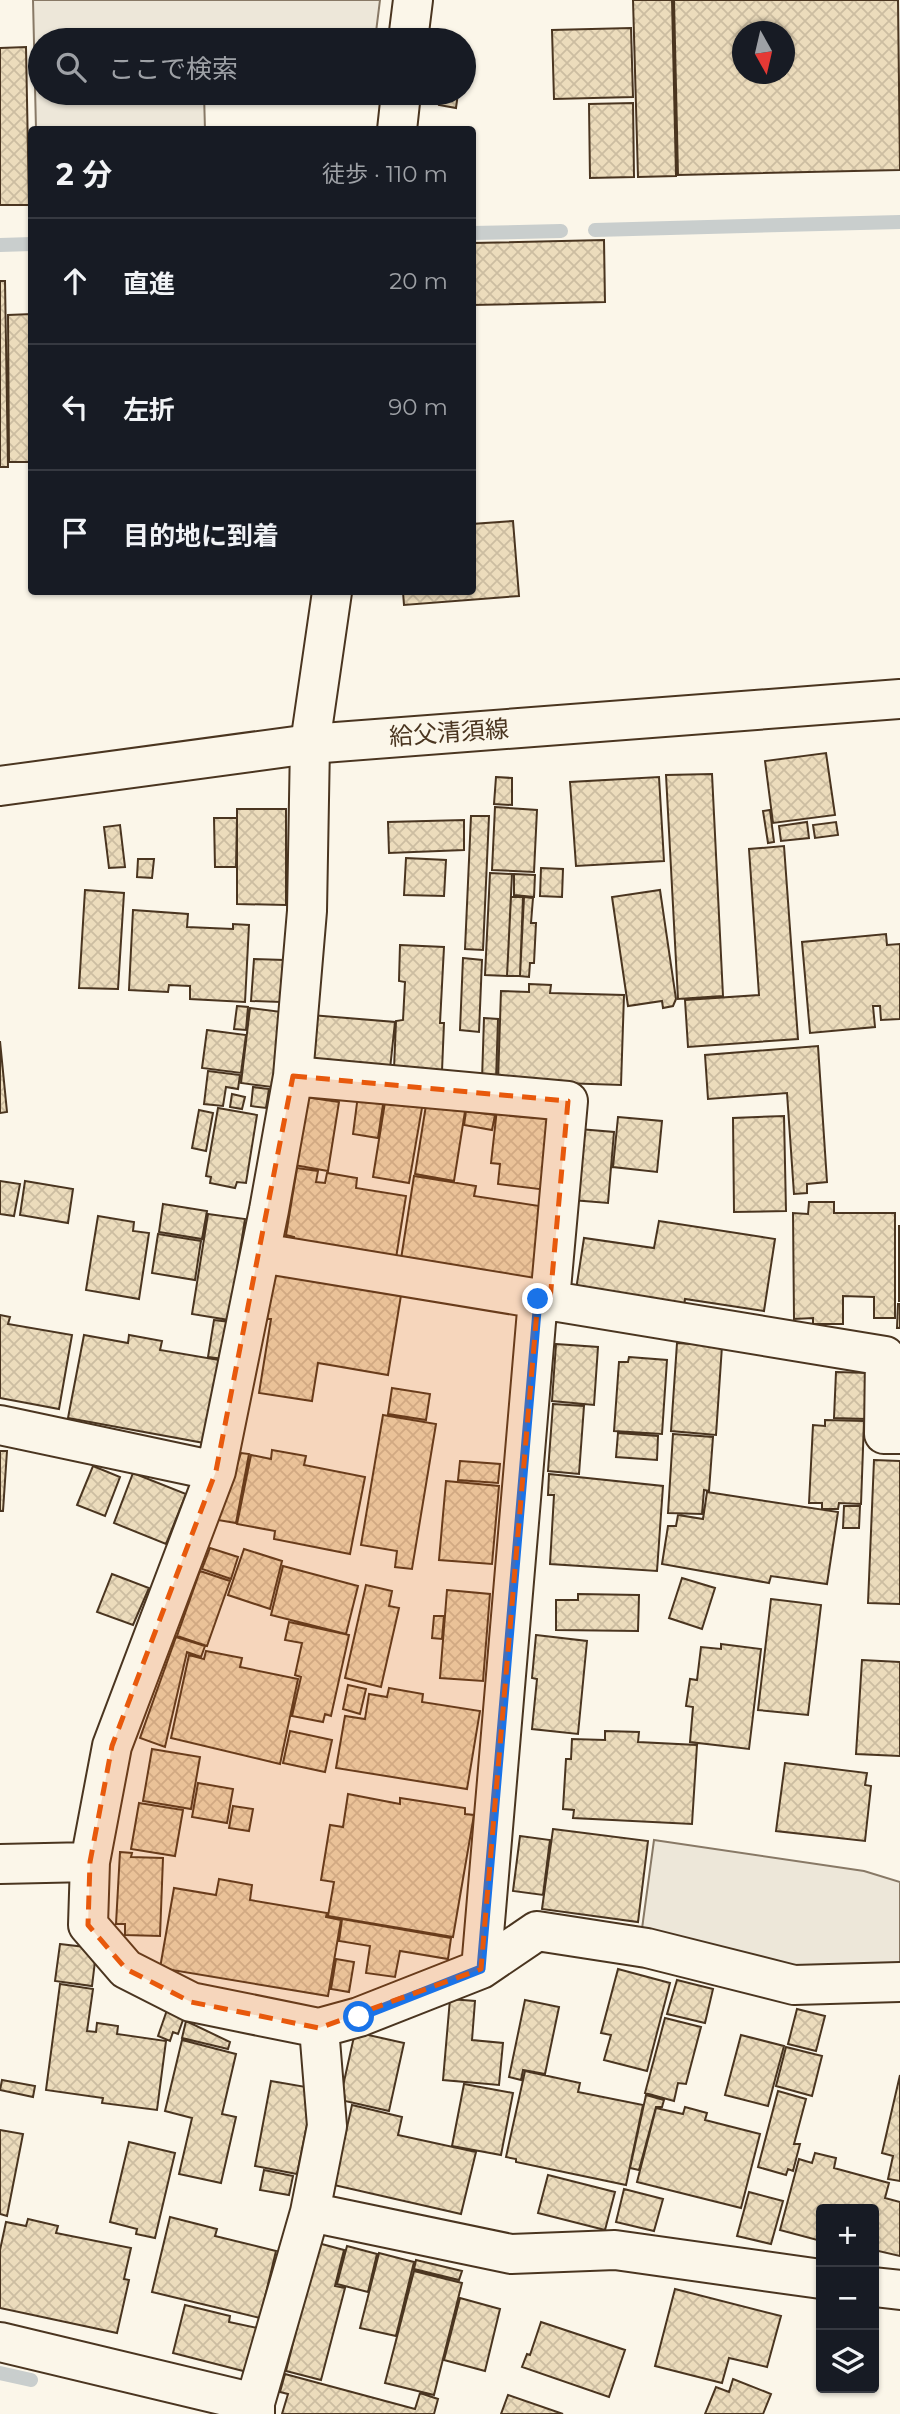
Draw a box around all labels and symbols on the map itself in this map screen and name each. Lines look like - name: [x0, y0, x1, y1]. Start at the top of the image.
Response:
- north arrow: [732, 21, 795, 84]
- street label: 給父清須線: [388, 714, 510, 751]
- route end: [522, 1283, 553, 1314]
- route start: [343, 2001, 374, 2032]

